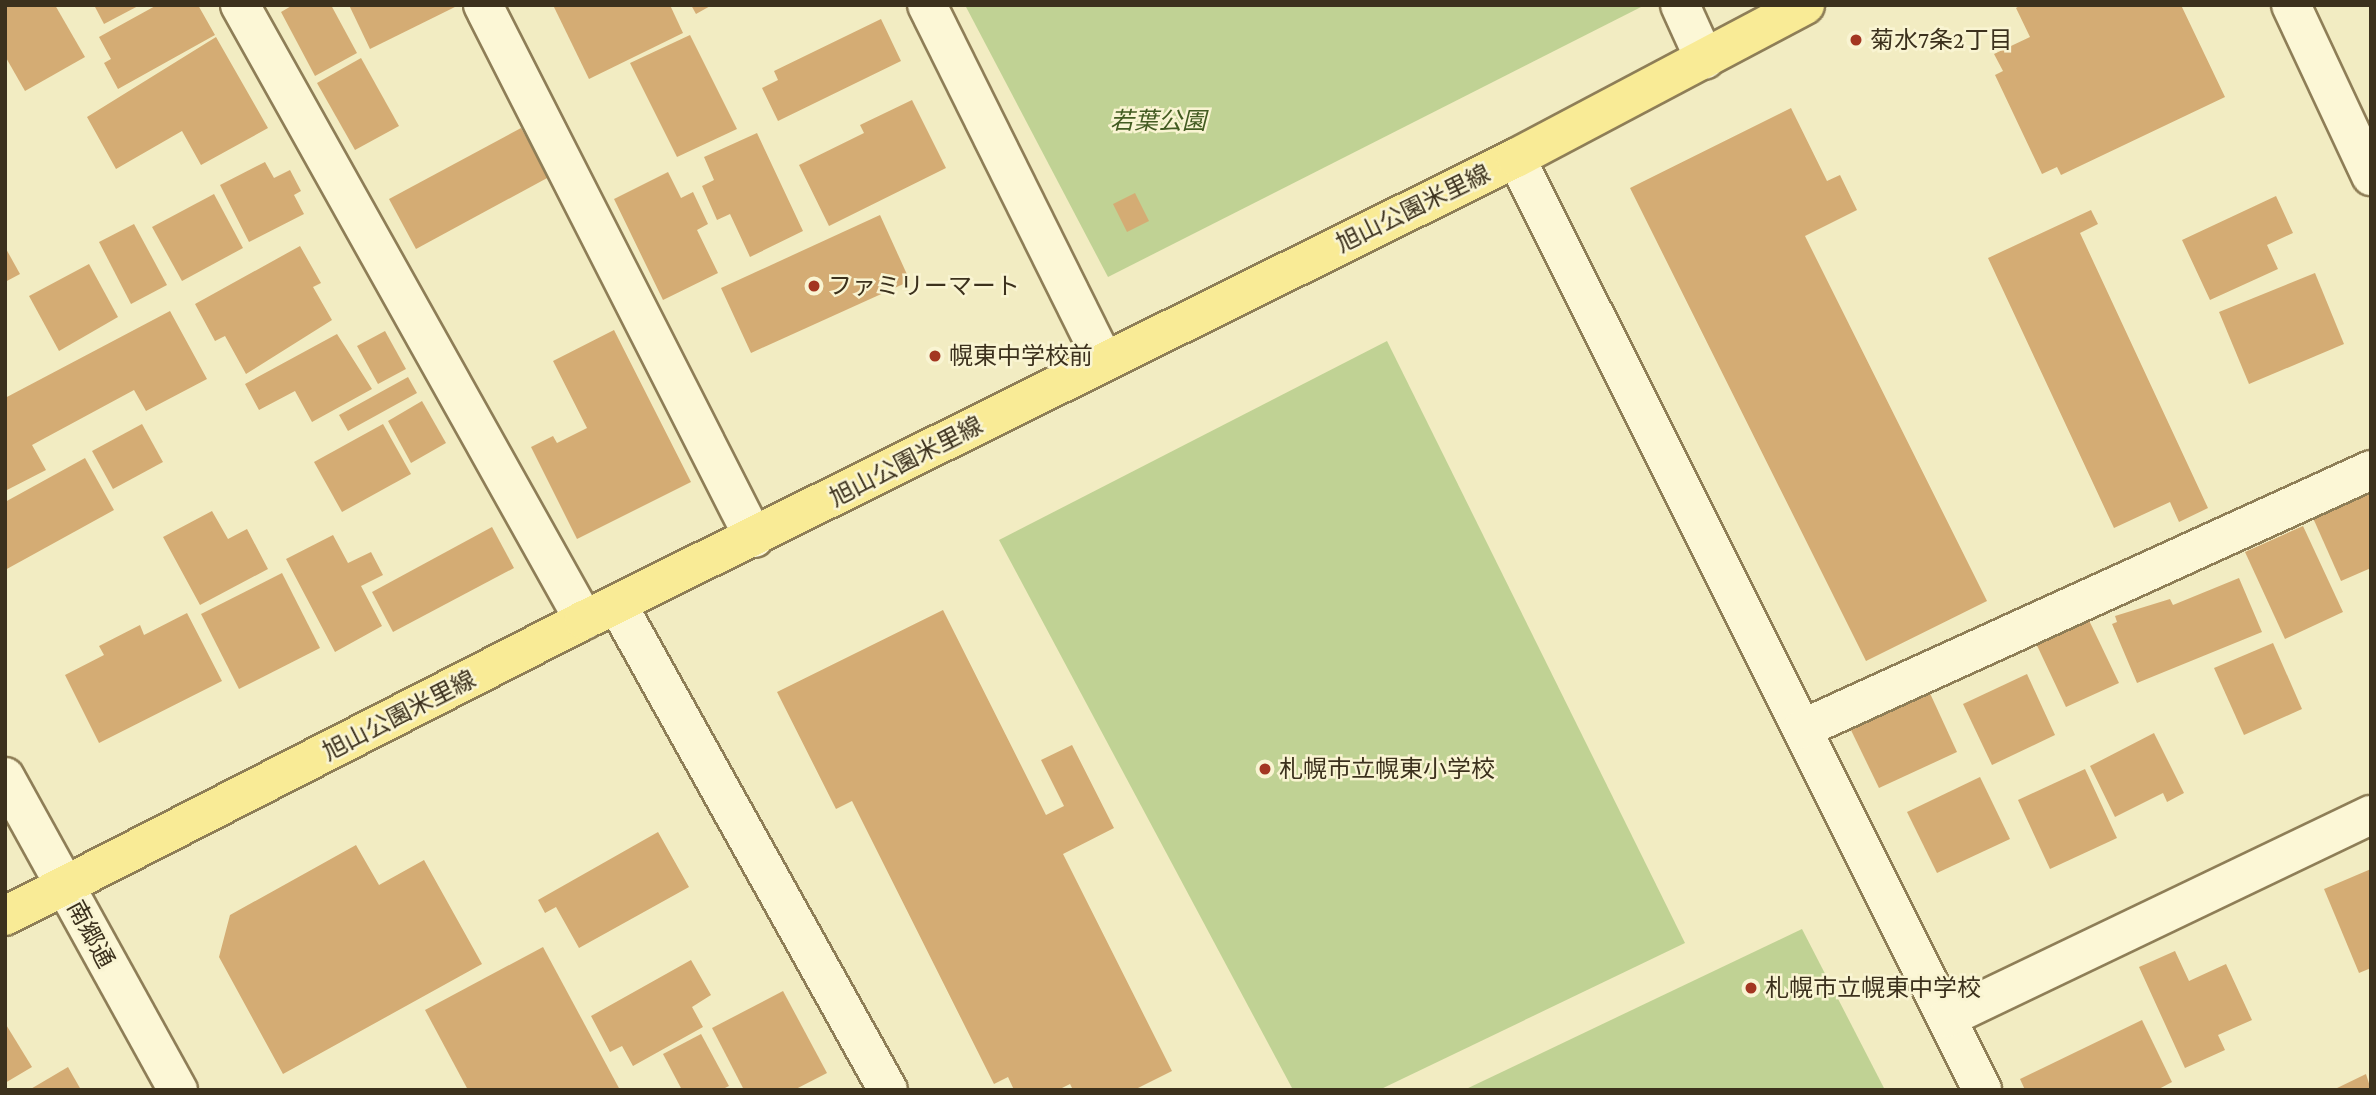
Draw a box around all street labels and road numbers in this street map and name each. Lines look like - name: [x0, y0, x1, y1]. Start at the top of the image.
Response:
- street label: 旭山公園米里線: [1331, 158, 1495, 258]
- street label: 旭山公園米里線: [825, 410, 987, 512]
- street label: 旭山公園米里線: [318, 664, 480, 766]
- street label: 南郷通: [61, 895, 121, 973]

